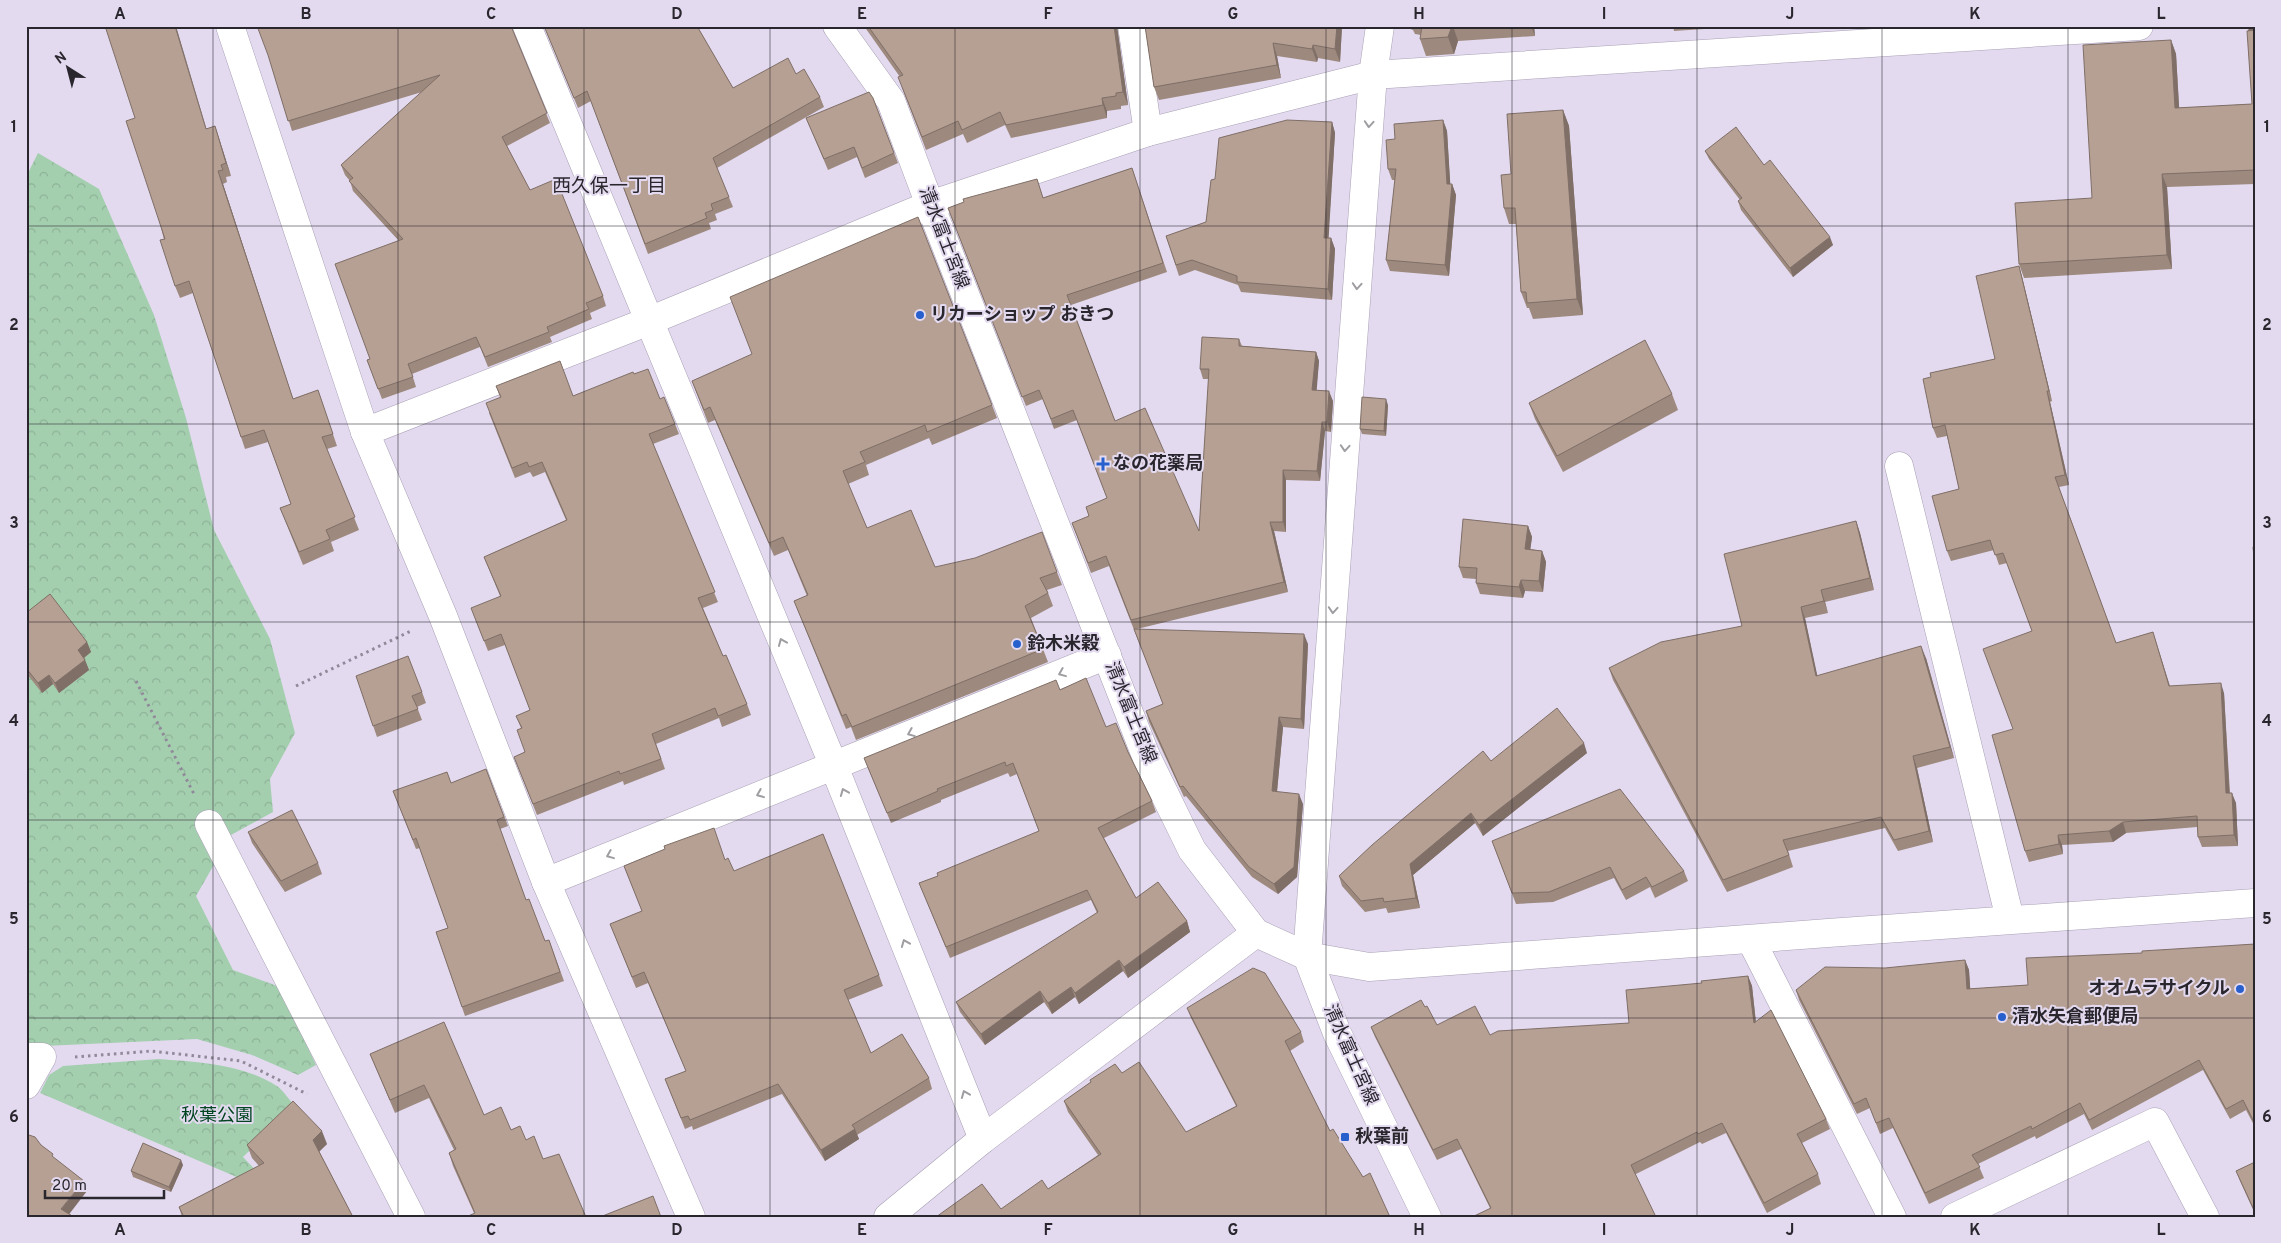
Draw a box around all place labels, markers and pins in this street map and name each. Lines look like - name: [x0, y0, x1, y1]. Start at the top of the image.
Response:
- place label: リカーショップ おきつ: [930, 304, 1114, 327]
- marker: リカーショップ おきつ: [914, 309, 926, 321]
- place label: なの花薬局: [1113, 453, 1203, 476]
- marker: なの花薬局: [1097, 458, 1109, 470]
- place label: 鈴木米穀: [1027, 633, 1100, 656]
- marker: 鈴木米穀: [1011, 638, 1023, 650]
- place label: オオムラサイクル: [2088, 978, 2230, 1001]
- marker: オオムラサイクル: [2234, 983, 2246, 995]
- place label: 清水矢倉郵便局: [2012, 1006, 2138, 1029]
- marker: 清水矢倉郵便局: [1996, 1011, 2008, 1023]
- place label: 秋葉前: [1355, 1126, 1409, 1149]
- marker: 秋葉前: [1339, 1131, 1351, 1143]

